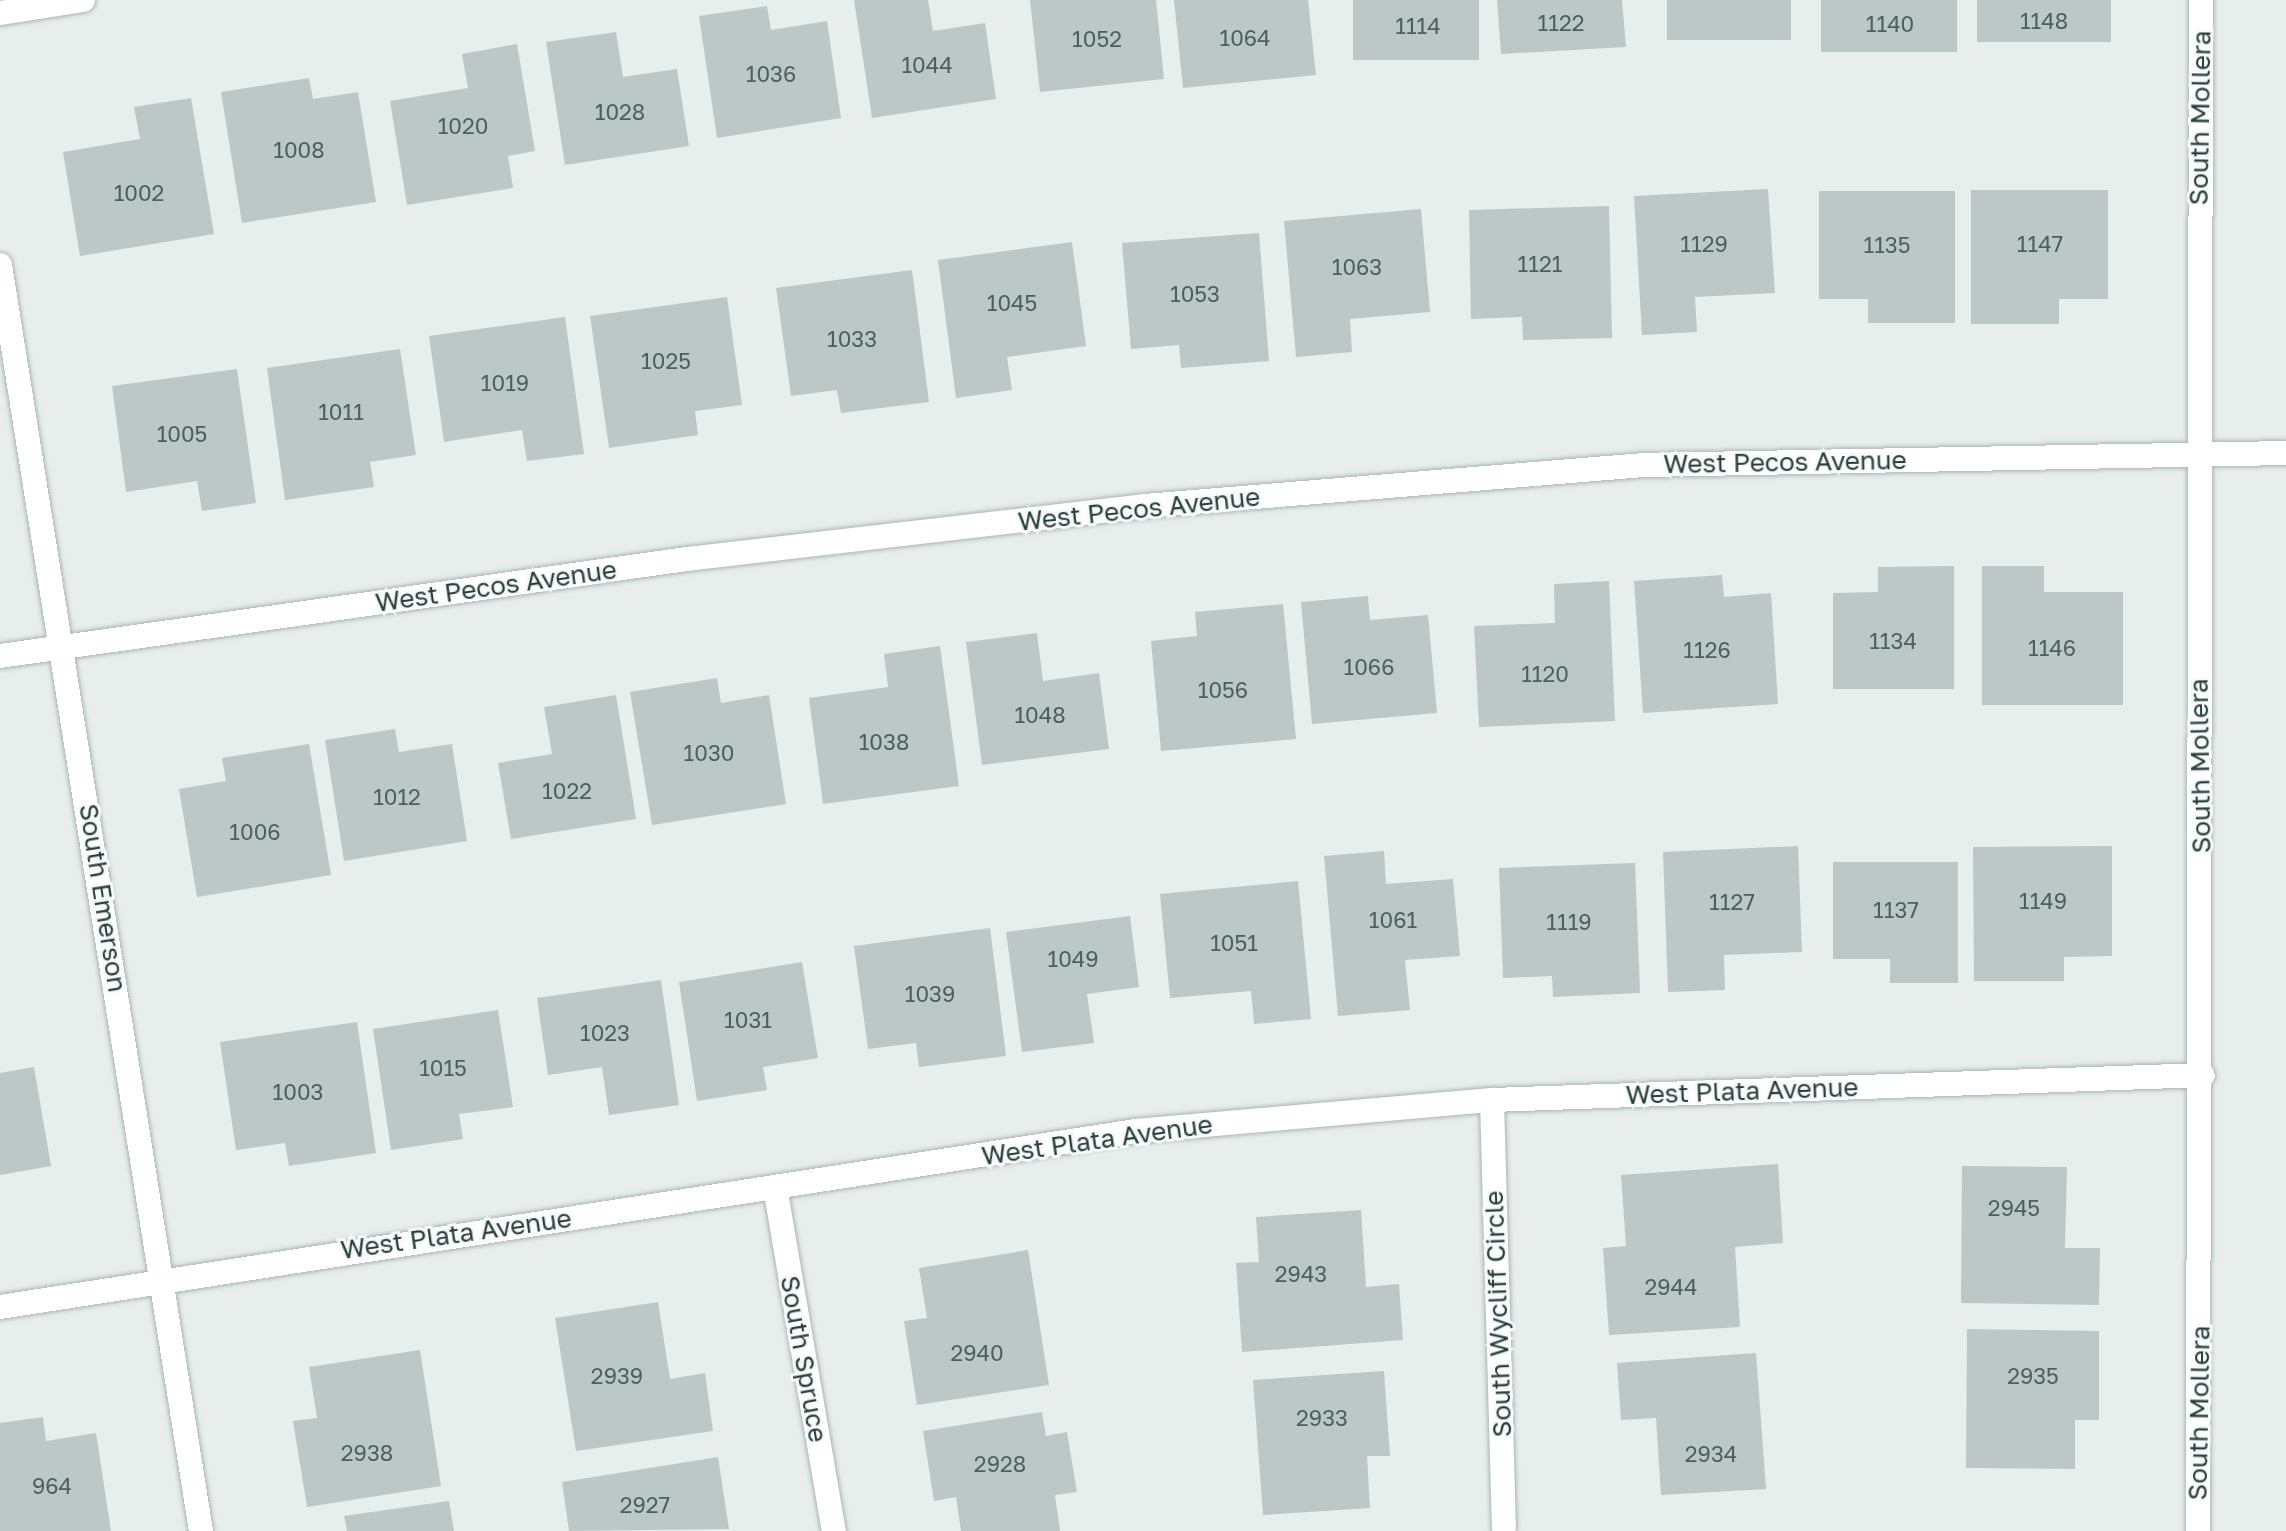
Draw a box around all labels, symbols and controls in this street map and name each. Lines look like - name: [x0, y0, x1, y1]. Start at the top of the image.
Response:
- house number: 1148: [2020, 8, 2068, 34]
- house number: 1122: [1538, 10, 1584, 36]
- house number: 1140: [1866, 11, 1914, 37]
- house number: 1114: [1395, 13, 1441, 39]
- house number: 1064: [1219, 25, 1271, 51]
- house number: 1052: [1072, 26, 1122, 52]
- street label: South Mollera: [2183, 30, 2217, 206]
- house number: 1044: [901, 52, 953, 78]
- house number: 1036: [746, 61, 796, 87]
- house number: 1028: [595, 99, 645, 125]
- house number: 1020: [438, 113, 488, 139]
- house number: 1008: [273, 137, 325, 163]
- house number: 1002: [114, 180, 164, 206]
- house number: 1129: [1680, 231, 1728, 257]
- house number: 1147: [2017, 231, 2063, 257]
- house number: 1135: [1864, 232, 1910, 258]
- house number: 1121: [1518, 251, 1562, 277]
- house number: 1063: [1332, 254, 1382, 280]
- house number: 1053: [1170, 281, 1220, 307]
- house number: 1045: [987, 290, 1037, 316]
- house number: 1033: [827, 326, 877, 352]
- house number: 1025: [641, 348, 691, 374]
- house number: 1019: [481, 370, 529, 396]
- house number: 1011: [318, 399, 364, 425]
- house number: 1005: [157, 421, 207, 447]
- street label: West Pecos Avenue: [1663, 444, 1907, 480]
- street label: West Pecos Avenue: [1016, 481, 1262, 537]
- street label: West Pecos Avenue: [373, 554, 619, 618]
- house number: 1134: [1869, 628, 1917, 654]
- house number: 1146: [2028, 635, 2076, 661]
- house number: 1126: [1683, 637, 1731, 663]
- house number: 1066: [1344, 654, 1394, 680]
- house number: 1120: [1521, 661, 1569, 687]
- house number: 1056: [1198, 677, 1248, 703]
- street label: South Mollera: [2183, 678, 2217, 854]
- house number: 1048: [1014, 702, 1066, 728]
- house number: 1038: [859, 729, 909, 755]
- house number: 1030: [684, 740, 734, 766]
- house number: 1022: [542, 778, 592, 804]
- house number: 1012: [373, 784, 421, 810]
- street label: South Emerson: [73, 802, 133, 994]
- house number: 1006: [229, 819, 281, 845]
- house number: 1149: [2019, 888, 2067, 914]
- house number: 1127: [1709, 889, 1755, 915]
- house number: 1137: [1873, 897, 1919, 923]
- house number: 1061: [1369, 907, 1417, 933]
- house number: 1119: [1546, 909, 1592, 935]
- house number: 1051: [1210, 930, 1258, 956]
- house number: 1049: [1047, 946, 1099, 972]
- house number: 1039: [905, 981, 955, 1007]
- house number: 1031: [724, 1007, 772, 1033]
- house number: 1023: [580, 1020, 630, 1046]
- house number: 1015: [419, 1055, 467, 1081]
- street label: West Plata Avenue: [1625, 1071, 1859, 1111]
- house number: 1003: [273, 1079, 323, 1105]
- street label: West Plata Avenue: [980, 1108, 1214, 1172]
- street label: South Wycliff Circle: [1478, 1190, 1518, 1438]
- house number: 2945: [1988, 1195, 2040, 1221]
- street label: West Plata Avenue: [339, 1202, 573, 1266]
- house number: 2943: [1275, 1261, 1327, 1287]
- street label: South Spruce: [774, 1273, 834, 1445]
- house number: 2944: [1645, 1274, 1697, 1300]
- street label: South Mollera: [2182, 1325, 2216, 1501]
- house number: 2940: [950, 1340, 1004, 1366]
- house number: 2939: [591, 1363, 643, 1389]
- house number: 2935: [2007, 1363, 2059, 1389]
- house number: 2933: [1296, 1405, 1348, 1431]
- house number: 2938: [341, 1440, 393, 1466]
- house number: 2934: [1685, 1441, 1737, 1467]
- house number: 2928: [974, 1451, 1026, 1477]
- house number: 964: [32, 1473, 72, 1499]
- house number: 2927: [620, 1492, 670, 1518]

